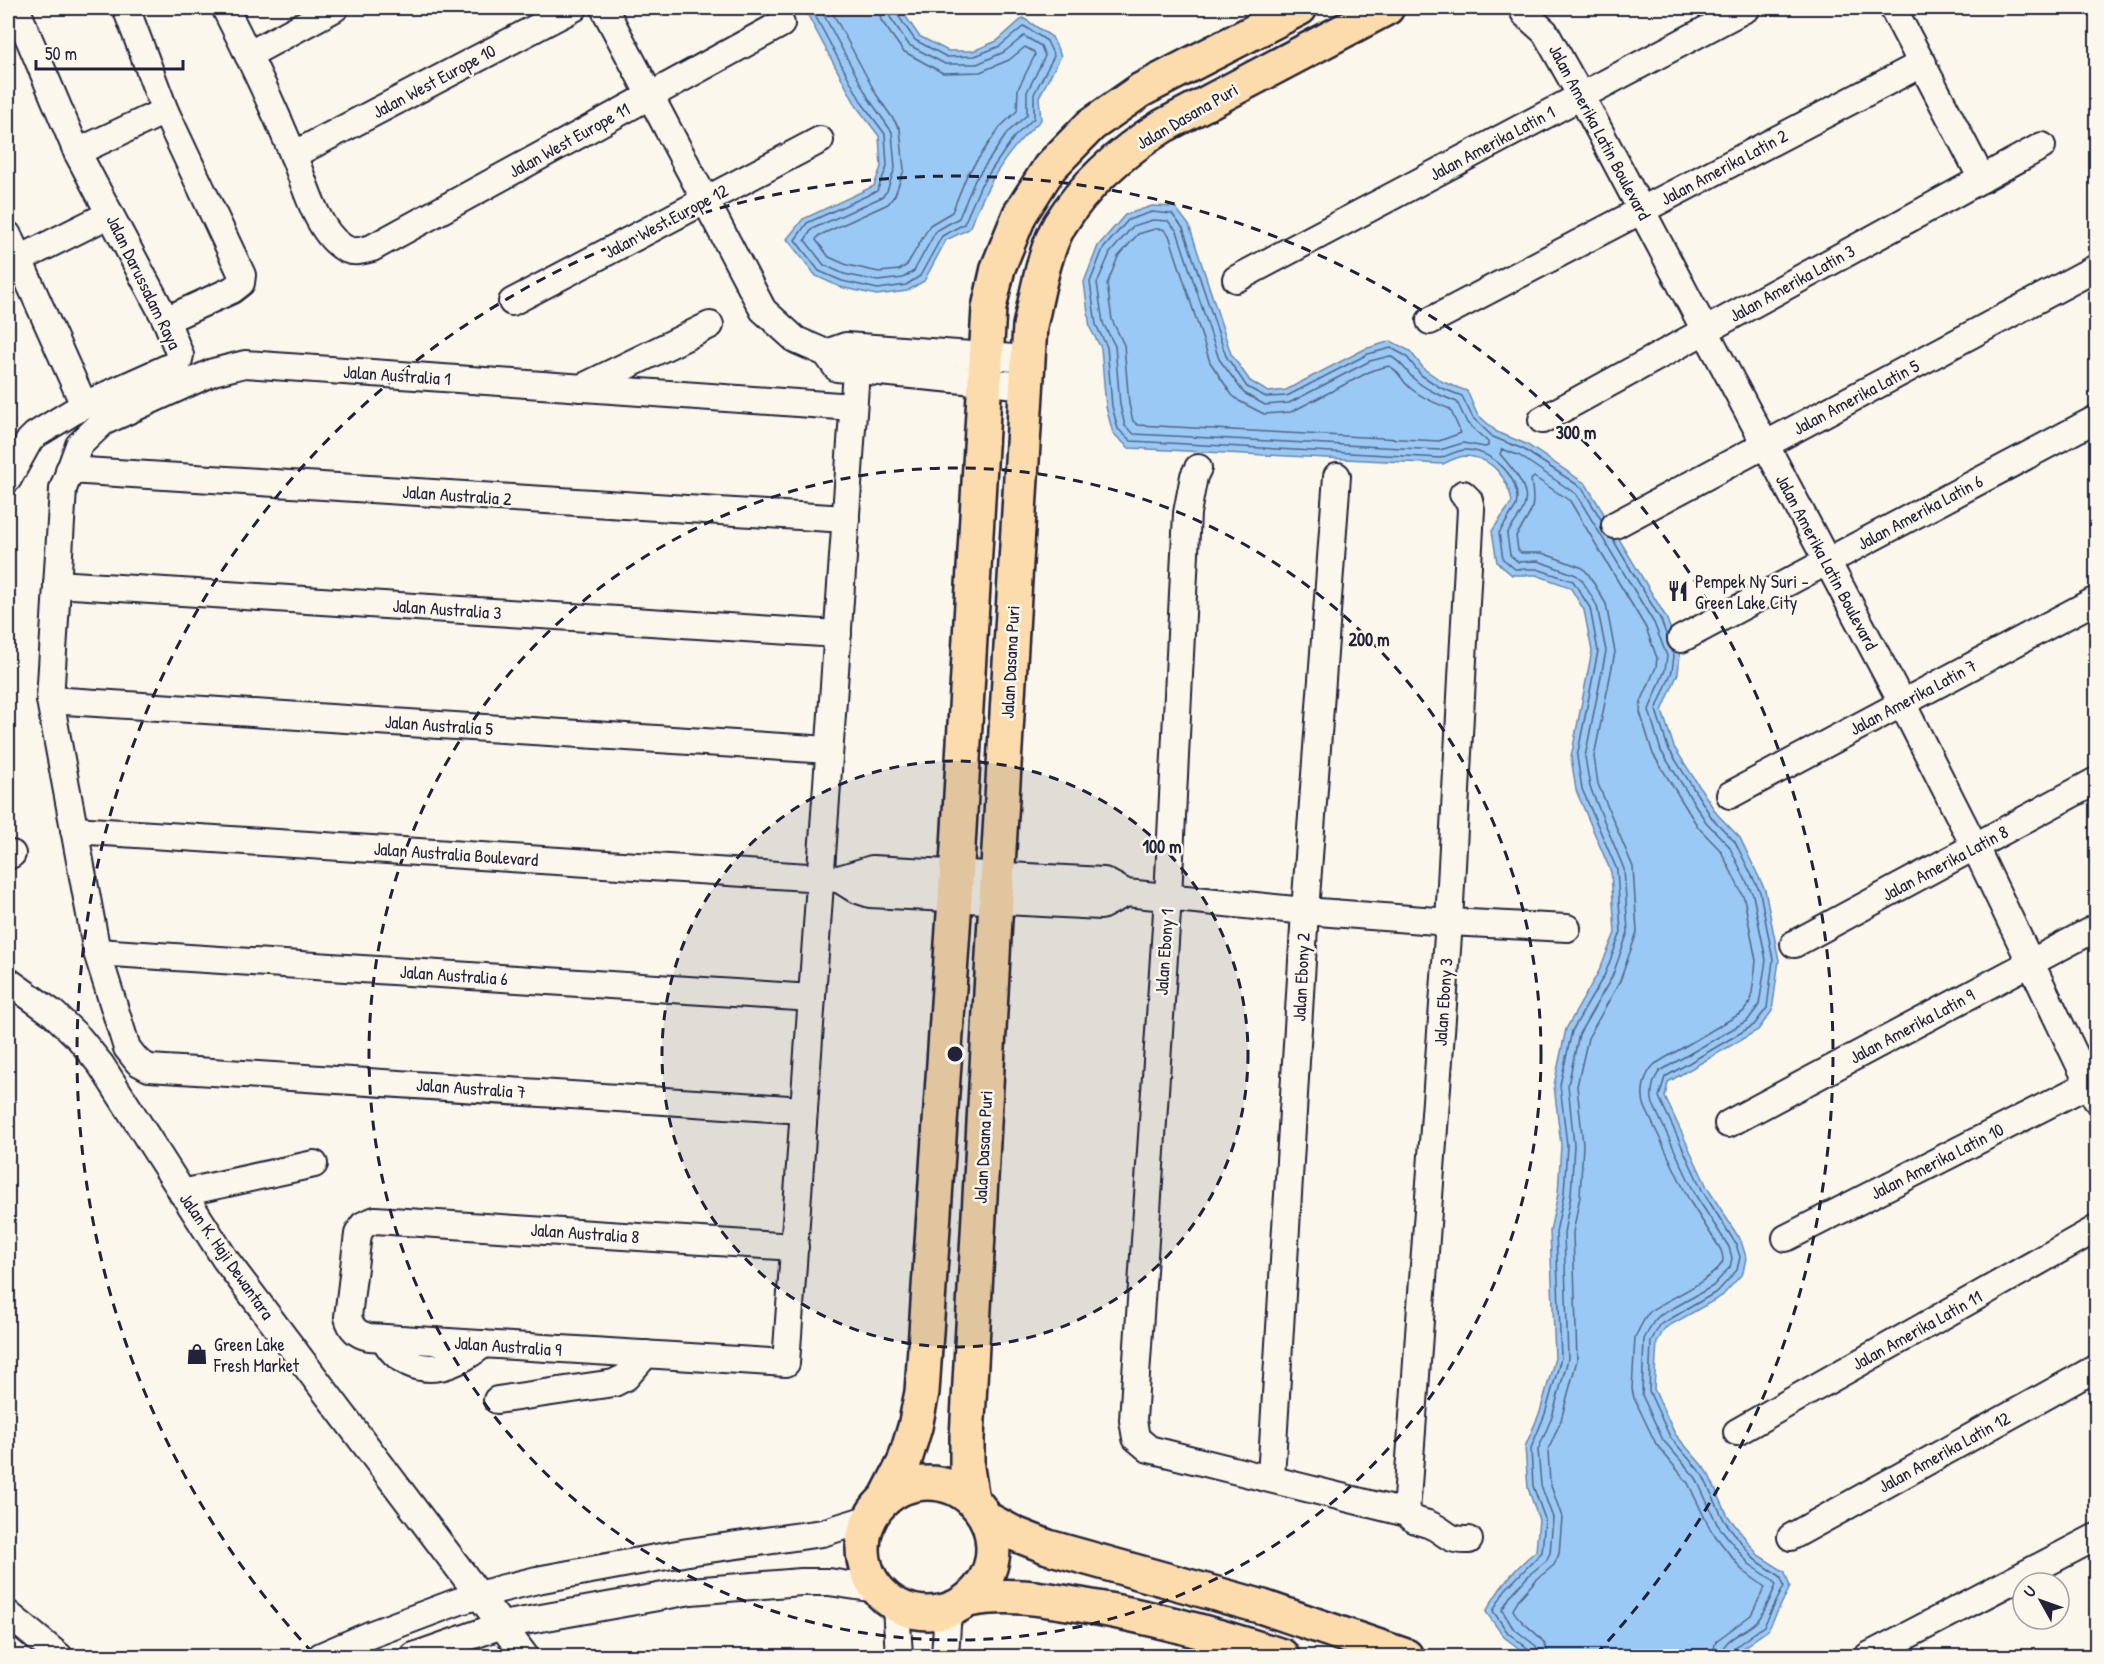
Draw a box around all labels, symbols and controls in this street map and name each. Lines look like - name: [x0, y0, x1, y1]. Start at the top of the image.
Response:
- scale bar: [36, 33, 183, 71]
- street label: Jalan West Europe 10: [368, 38, 500, 124]
- street label: Jalan Amerika Latin Boulevard: [1543, 40, 1657, 224]
- text: 50 m: [45, 41, 77, 66]
- street label: Jalan Dasana Puri: [1132, 77, 1242, 155]
- street label: Jalan West Europe 11: [504, 96, 634, 184]
- street label: Jalan Amerika Latin 1: [1425, 99, 1559, 187]
- street label: Jalan Amerika Latin 2: [1656, 123, 1792, 211]
- street label: Jalan West Europe 12: [600, 178, 733, 264]
- street label: Jalan Darussalam Raya: [101, 211, 187, 353]
- street label: Jalan Amerika Latin 3: [1725, 238, 1859, 328]
- street label: Jalan Amerika Latin 5: [1789, 353, 1924, 441]
- street label: Jalan Australia 1: [343, 359, 451, 391]
- text: 300 m: [1556, 420, 1596, 445]
- street label: Jalan Amerika Latin 6: [1853, 468, 1987, 556]
- street label: Jalan Amerika Latin Boulevard: [1770, 470, 1884, 654]
- street label: Jalan Australia 2: [402, 479, 513, 511]
- place label: Pempek Ny Suri - Green Lake City: [1695, 569, 1809, 615]
- restaurant icon: Pempek Ny Suri - Green Lake City: [1666, 579, 1690, 603]
- street label: Jalan Australia 3: [392, 593, 502, 625]
- street label: Jalan Dasana Puri: [995, 605, 1025, 719]
- text: 200 m: [1349, 627, 1389, 652]
- street label: Jalan Amerika Latin 7: [1845, 653, 1981, 741]
- street label: Jalan Australia 5: [384, 709, 494, 741]
- street label: Jalan Amerika Latin 8: [1877, 819, 2013, 907]
- text: 100 m: [1142, 834, 1182, 859]
- street label: Jalan Australia Boulevard: [373, 836, 539, 872]
- street label: Jalan Ebony 1: [1148, 908, 1180, 996]
- street label: Jalan Ebony 2: [1286, 931, 1316, 1022]
- street label: Jalan Ebony 3: [1427, 957, 1459, 1047]
- street label: Jalan Australia 6: [399, 959, 509, 991]
- street label: Jalan Amerika Latin 9: [1845, 982, 1979, 1070]
- centre of rings: [945, 1044, 965, 1064]
- street label: Jalan Australia 7: [415, 1072, 527, 1104]
- street label: Jalan Dasana Puri: [968, 1090, 998, 1204]
- street label: Jalan Amerika Latin 10: [1866, 1117, 2008, 1205]
- street label: Jalan K. Haji Dewantara: [174, 1188, 280, 1324]
- street label: Jalan Australia 8: [530, 1217, 640, 1249]
- street label: Jalan Amerika Latin 11: [1848, 1284, 1986, 1376]
- street label: Jalan Australia 9: [453, 1330, 563, 1362]
- place label: Green Lake Fresh Market: [213, 1332, 300, 1378]
- shop icon: Green Lake Fresh Market: [185, 1342, 209, 1366]
- street label: Jalan Amerika Latin 12: [1874, 1405, 2015, 1499]
- north arrow: [2011, 1571, 2071, 1631]
- text: U: [2018, 1581, 2041, 1602]

